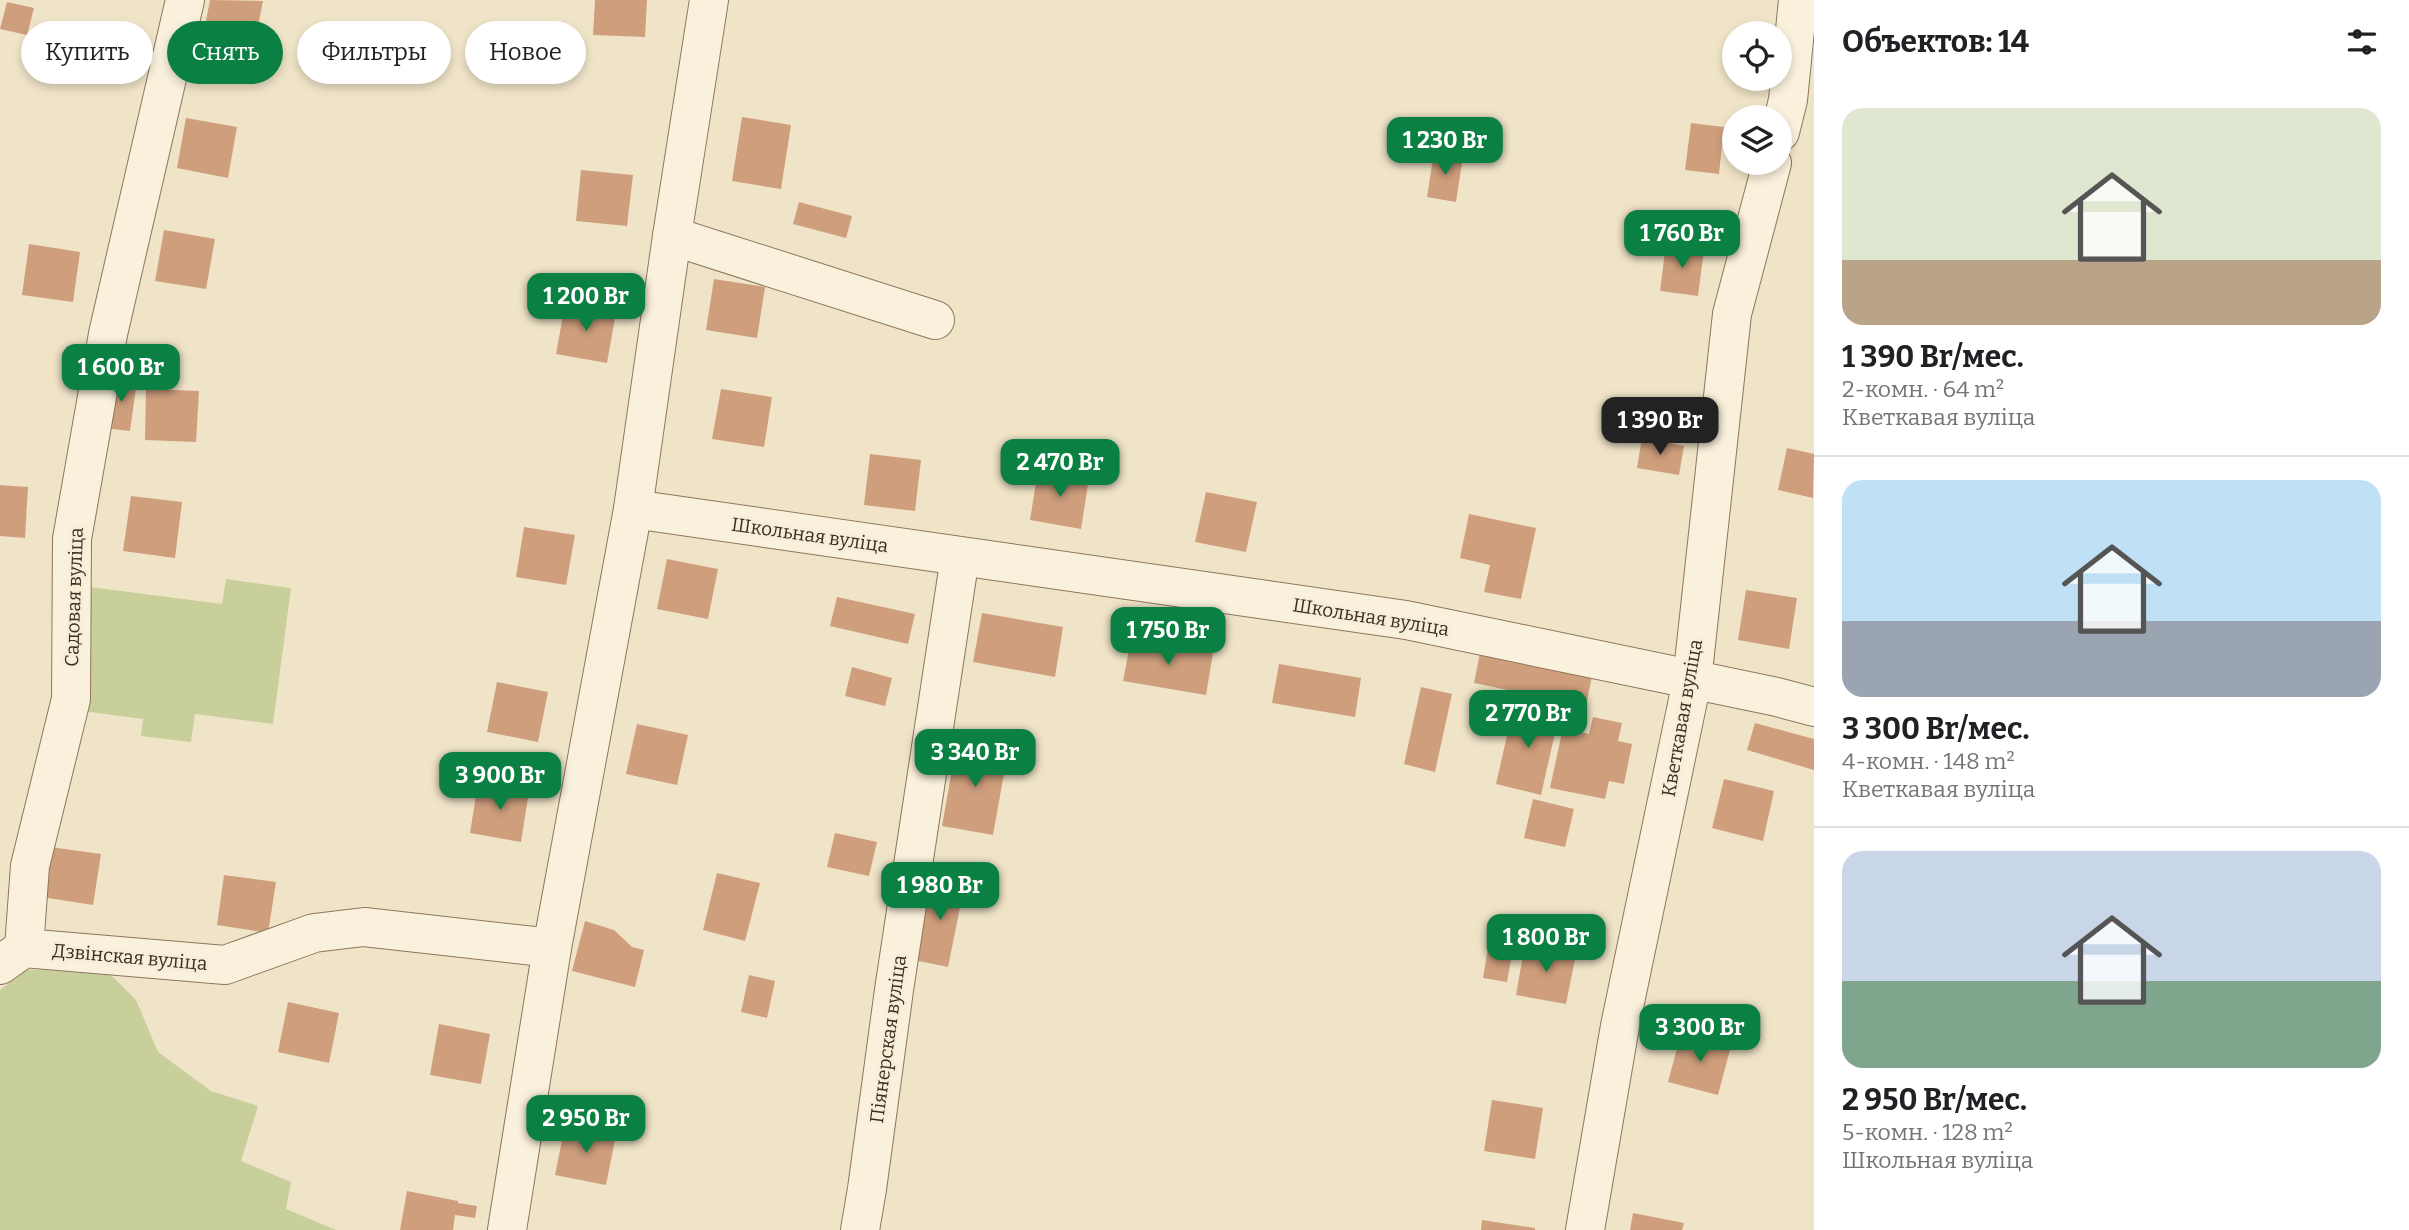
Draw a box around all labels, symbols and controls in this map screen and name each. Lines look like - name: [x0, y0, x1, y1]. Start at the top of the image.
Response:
- chip: Купить: [21, 21, 153, 84]
- chip: Снять: [167, 21, 283, 84]
- chip: Фильтры: [297, 21, 451, 84]
- chip: Новое: [465, 21, 586, 84]
- map controls: [1722, 21, 1792, 175]
- button: locate: [1722, 21, 1792, 91]
- icon: filters: [2343, 23, 2381, 61]
- text: Объектов: 14: [1842, 24, 2029, 60]
- button: layers: [1722, 105, 1792, 175]
- pin: 1 230 Br: [1373, 118, 1517, 177]
- text: 1 230 Br: [1403, 126, 1487, 154]
- icon: home: [2049, 154, 2175, 280]
- pin: 1 760 Br: [1610, 210, 1754, 270]
- text: 1 760 Br: [1640, 219, 1724, 247]
- pin: 1 200 Br: [514, 274, 658, 333]
- text: 1 200 Br: [543, 282, 629, 310]
- text: 1 390 Br/мес.: [1842, 339, 2024, 375]
- pin: 1 600 Br: [49, 344, 193, 404]
- text: 1 600 Br: [78, 353, 164, 381]
- text: 2-комн. · 64 m²: [1842, 375, 2004, 403]
- pin: 1 390 Br: [1588, 398, 1732, 457]
- text: Кветкавая вуліца: [1842, 403, 2035, 431]
- text: 1 390 Br: [1617, 406, 1703, 434]
- pin: 2 470 Br: [988, 440, 1132, 499]
- text: 2 470 Br: [1017, 448, 1103, 476]
- street label: Школьная вуліца: [730, 513, 890, 557]
- street label: Садовая вуліца: [60, 526, 88, 667]
- icon: home: [2049, 526, 2175, 652]
- street label: Школьная вуліца: [1291, 593, 1451, 641]
- pin: 1 750 Br: [1096, 608, 1240, 667]
- text: 1 750 Br: [1127, 616, 1209, 644]
- street label: Кветкавая вуліца: [1657, 637, 1707, 799]
- pin: 2 770 Br: [1456, 690, 1600, 750]
- text: 2 770 Br: [1485, 699, 1571, 727]
- text: 3 300 Br/мес.: [1842, 711, 2029, 747]
- pin: 3 340 Br: [903, 730, 1047, 789]
- text: 3 340 Br: [931, 738, 1019, 766]
- text: 4-комн. · 148 m²: [1842, 747, 2015, 775]
- pin: 3 900 Br: [428, 752, 572, 812]
- text: 3 900 Br: [455, 761, 545, 789]
- text: Кветкавая вуліца: [1842, 775, 2035, 803]
- pin: 1 980 Br: [868, 862, 1012, 922]
- text: 1 980 Br: [897, 871, 983, 899]
- icon: home: [2049, 897, 2175, 1023]
- pin: 1 800 Br: [1474, 914, 1618, 974]
- text: 1 800 Br: [1503, 923, 1589, 951]
- street label: Дзвінская вуліца: [52, 939, 209, 975]
- street label: Піянерская вуліца: [865, 953, 911, 1125]
- pin: 3 300 Br: [1628, 1004, 1772, 1064]
- text: 3 300 Br: [1655, 1013, 1745, 1041]
- text: 2 950 Br/мес.: [1842, 1082, 2027, 1118]
- pin: 2 950 Br: [514, 1096, 658, 1155]
- text: 2 950 Br: [542, 1104, 630, 1132]
- text: 5-комн. · 128 m²: [1842, 1118, 2013, 1146]
- text: Школьная вуліца: [1842, 1146, 2033, 1174]

